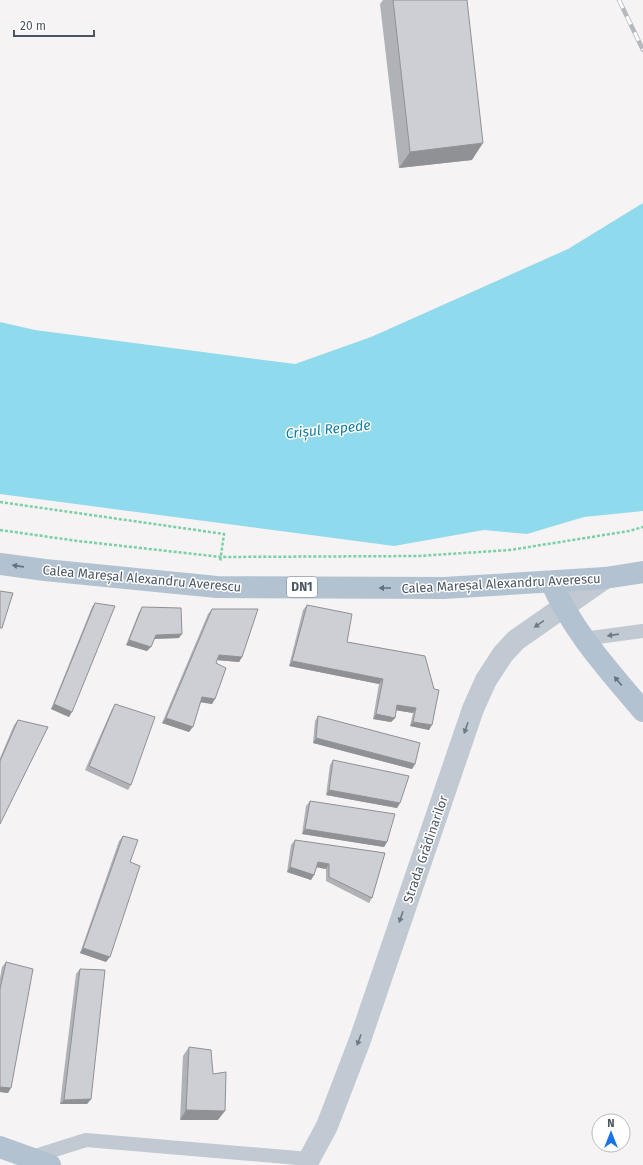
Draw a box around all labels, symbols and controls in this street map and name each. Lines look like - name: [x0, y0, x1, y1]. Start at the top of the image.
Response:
- scale bar: [14, 12, 94, 38]
- text: 20 m: [20, 19, 46, 33]
- water label: Crișul Repede: [285, 417, 371, 442]
- street label: Calea Mareșal Alexandru Averescu: [42, 562, 242, 596]
- one-way arrow: [12, 563, 24, 569]
- street label: Calea Mareșal Alexandru Averescu: [401, 571, 601, 597]
- road number: DN1: [287, 577, 317, 597]
- one-way arrow: [378, 585, 391, 591]
- one-way arrow: [533, 620, 544, 628]
- one-way arrow: [607, 632, 619, 638]
- one-way arrow: [613, 675, 622, 686]
- one-way arrow: [463, 722, 469, 734]
- street label: Strada Grădinarilor: [400, 793, 451, 905]
- one-way arrow: [398, 912, 404, 924]
- one-way arrow: [356, 1035, 362, 1047]
- north arrow: [591, 1113, 631, 1153]
- text: N: [607, 1117, 615, 1130]

